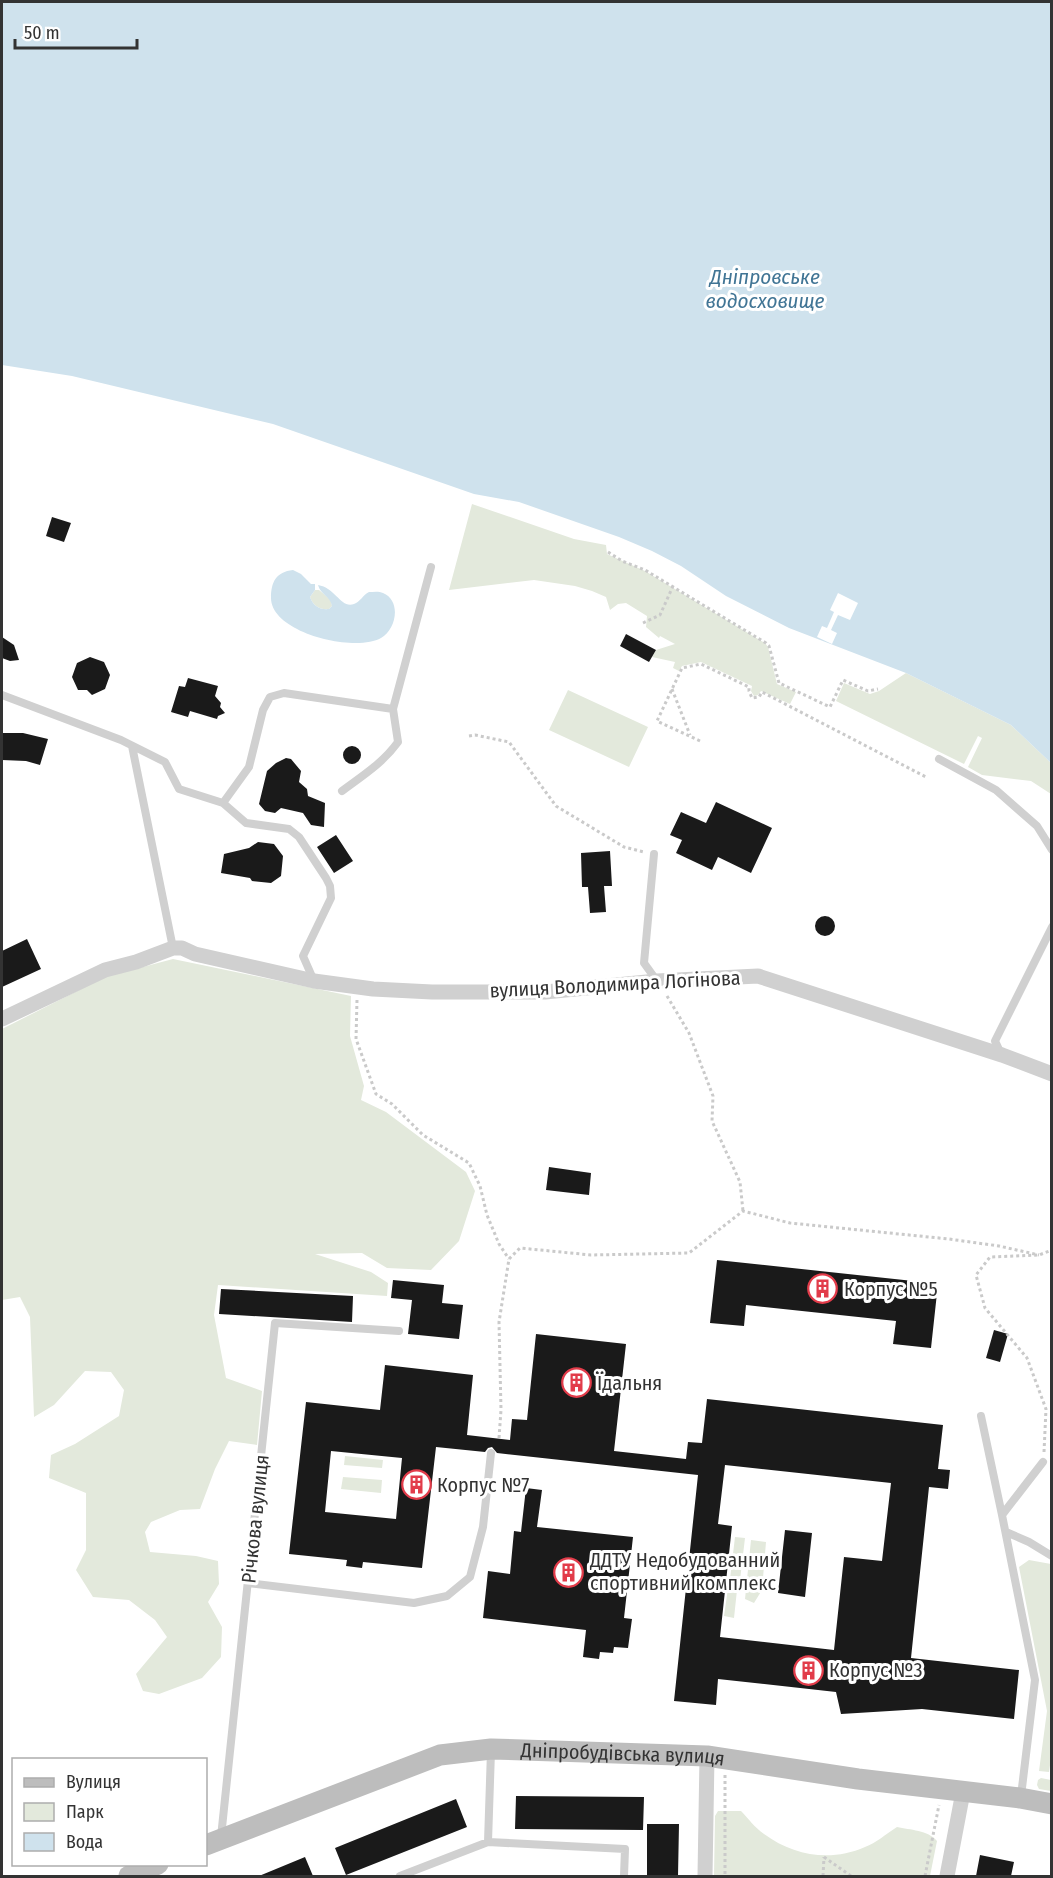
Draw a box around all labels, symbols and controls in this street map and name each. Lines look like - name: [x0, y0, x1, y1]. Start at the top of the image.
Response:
- scale bar: [15, 12, 136, 50]
- text: 50 m: [24, 22, 60, 44]
- water label: Дніпровське водосховище: [706, 264, 824, 314]
- street label: вулиця Володимира Логінова: [489, 965, 741, 1003]
- building icon: Корпус №5: [807, 1273, 839, 1305]
- place label: Корпус №5: [844, 1277, 938, 1301]
- building icon: Їдальня: [560, 1367, 592, 1399]
- place label: Їдальня: [596, 1371, 662, 1395]
- street label: Річкова вулиця: [236, 1453, 274, 1585]
- building icon: Корпус №7: [400, 1469, 432, 1501]
- place label: Корпус №7: [437, 1473, 529, 1497]
- place label: ДДТУ Недобудованний спортивний комплекс: [589, 1548, 780, 1595]
- building icon: ДДТУ Недобудованний спортивний комплекс: [553, 1556, 585, 1588]
- building icon: Корпус №3: [792, 1654, 824, 1686]
- place label: Корпус №3: [829, 1658, 922, 1682]
- street label: Дніпробудівська вулиця: [519, 1738, 727, 1771]
- legend: [12, 1758, 207, 1866]
- text: Вулиця: [66, 1771, 121, 1793]
- text: Парк: [66, 1801, 104, 1823]
- text: Вода: [66, 1831, 103, 1853]

